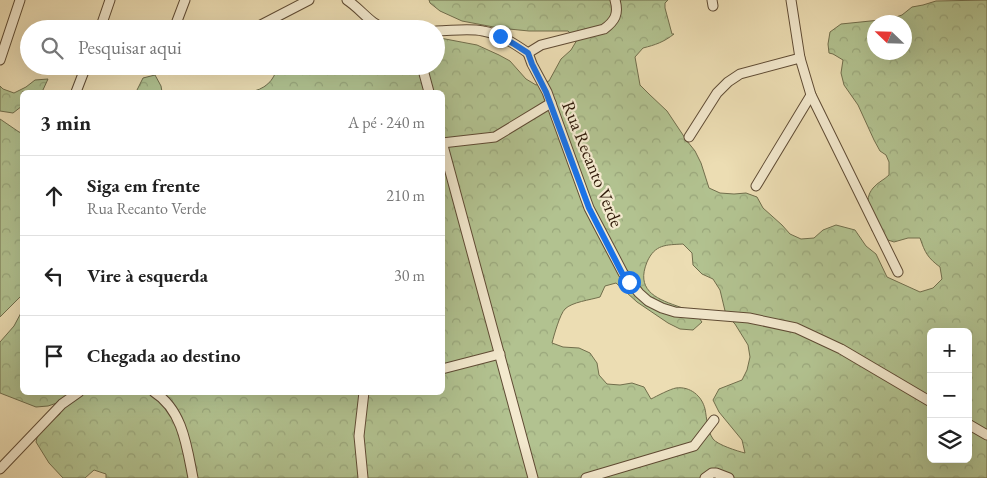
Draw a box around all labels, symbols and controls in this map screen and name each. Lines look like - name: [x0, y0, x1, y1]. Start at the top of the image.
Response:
- north arrow: [867, 15, 912, 60]
- search box: [20, 20, 445, 75]
- route end: [489, 25, 512, 48]
- icon: search: [38, 34, 66, 62]
- text: Pesquisar aqui: [78, 35, 182, 60]
- street label: Rua Recanto Verde: [557, 98, 629, 230]
- text: 3 min: [40, 109, 91, 136]
- text: A pé · 240 m: [348, 112, 425, 133]
- text: Siga em frente: [87, 173, 200, 198]
- icon: ahead: [40, 182, 68, 210]
- text: 210 m: [386, 185, 425, 206]
- text: Rua Recanto Verde: [87, 198, 206, 219]
- icon: left: [40, 262, 68, 290]
- text: Vire à esquerda: [87, 263, 208, 288]
- text: 30 m: [394, 265, 425, 286]
- route start: [618, 271, 641, 294]
- map controls: [927, 328, 972, 463]
- button: +: [927, 328, 972, 373]
- icon: arrive: [40, 342, 68, 370]
- text: Chegada ao destino: [87, 343, 241, 368]
- button: −: [927, 373, 972, 418]
- button: layers: [927, 418, 972, 463]

